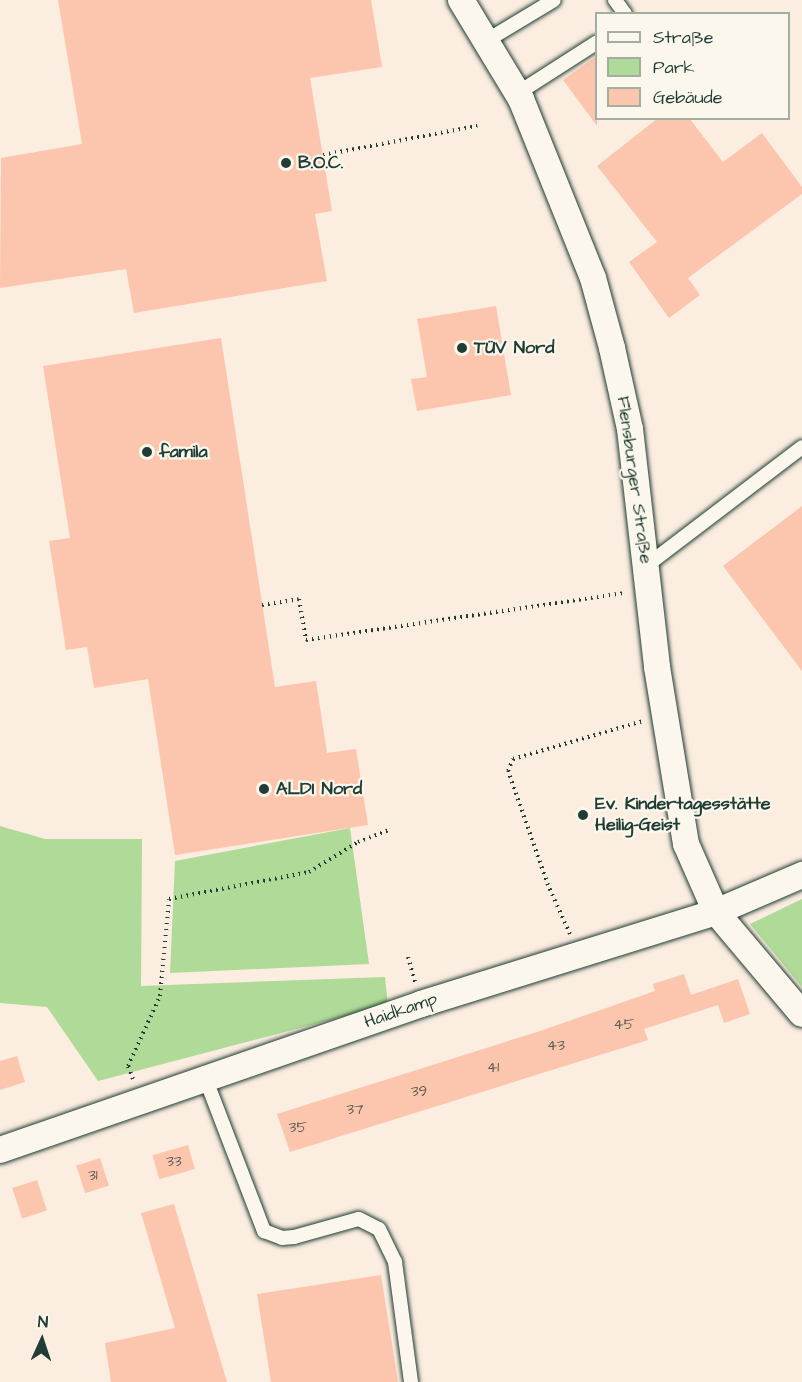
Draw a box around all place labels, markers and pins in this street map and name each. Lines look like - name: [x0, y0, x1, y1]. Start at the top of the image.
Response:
- place label: B.O.C.: [298, 152, 343, 174]
- marker: B.O.C.: [279, 156, 293, 170]
- place label: TÜV Nord: [474, 337, 554, 359]
- marker: TÜV Nord: [455, 341, 469, 355]
- place label: famila: [159, 441, 208, 463]
- marker: famila: [140, 445, 154, 459]
- place label: ALDI Nord: [276, 778, 362, 800]
- marker: ALDI Nord: [257, 782, 271, 796]
- place label: Ev. Kindertagesstätte Heilig-Geist: [595, 794, 771, 836]
- marker: Ev. Kindertagesstätte Heilig-Geist: [576, 808, 590, 822]

